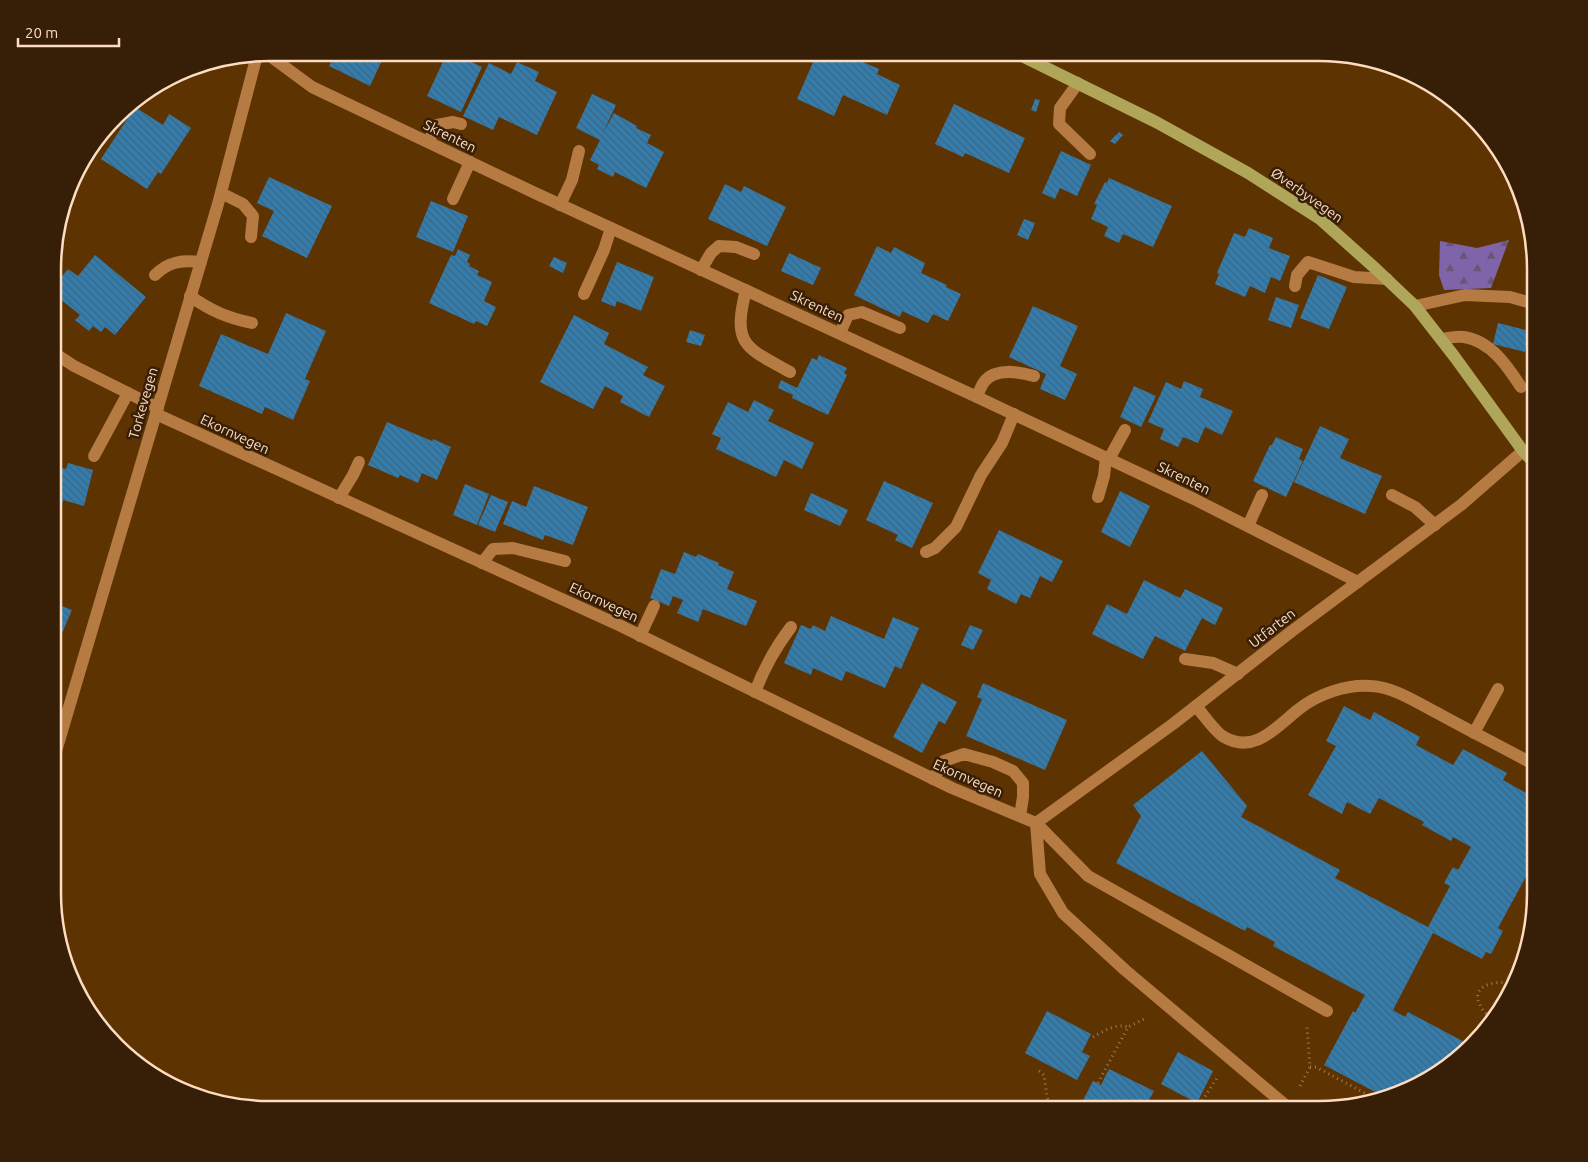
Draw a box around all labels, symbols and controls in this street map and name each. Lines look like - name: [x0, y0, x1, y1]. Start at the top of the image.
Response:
- scale bar: [18, 15, 119, 47]
- text: 20 m: [25, 24, 58, 41]
- street label: Skrenten: [421, 116, 479, 156]
- street label: Øverbyvegen: [1268, 164, 1346, 226]
- street label: Skrenten: [788, 287, 846, 325]
- street label: Torkevegen: [125, 365, 161, 441]
- street label: Ekornvegen: [198, 411, 272, 457]
- street label: Skrenten: [1155, 458, 1213, 498]
- street label: Ekornvegen: [567, 579, 641, 625]
- street label: Utfarten: [1246, 605, 1298, 651]
- street label: Ekornvegen: [931, 756, 1005, 800]

